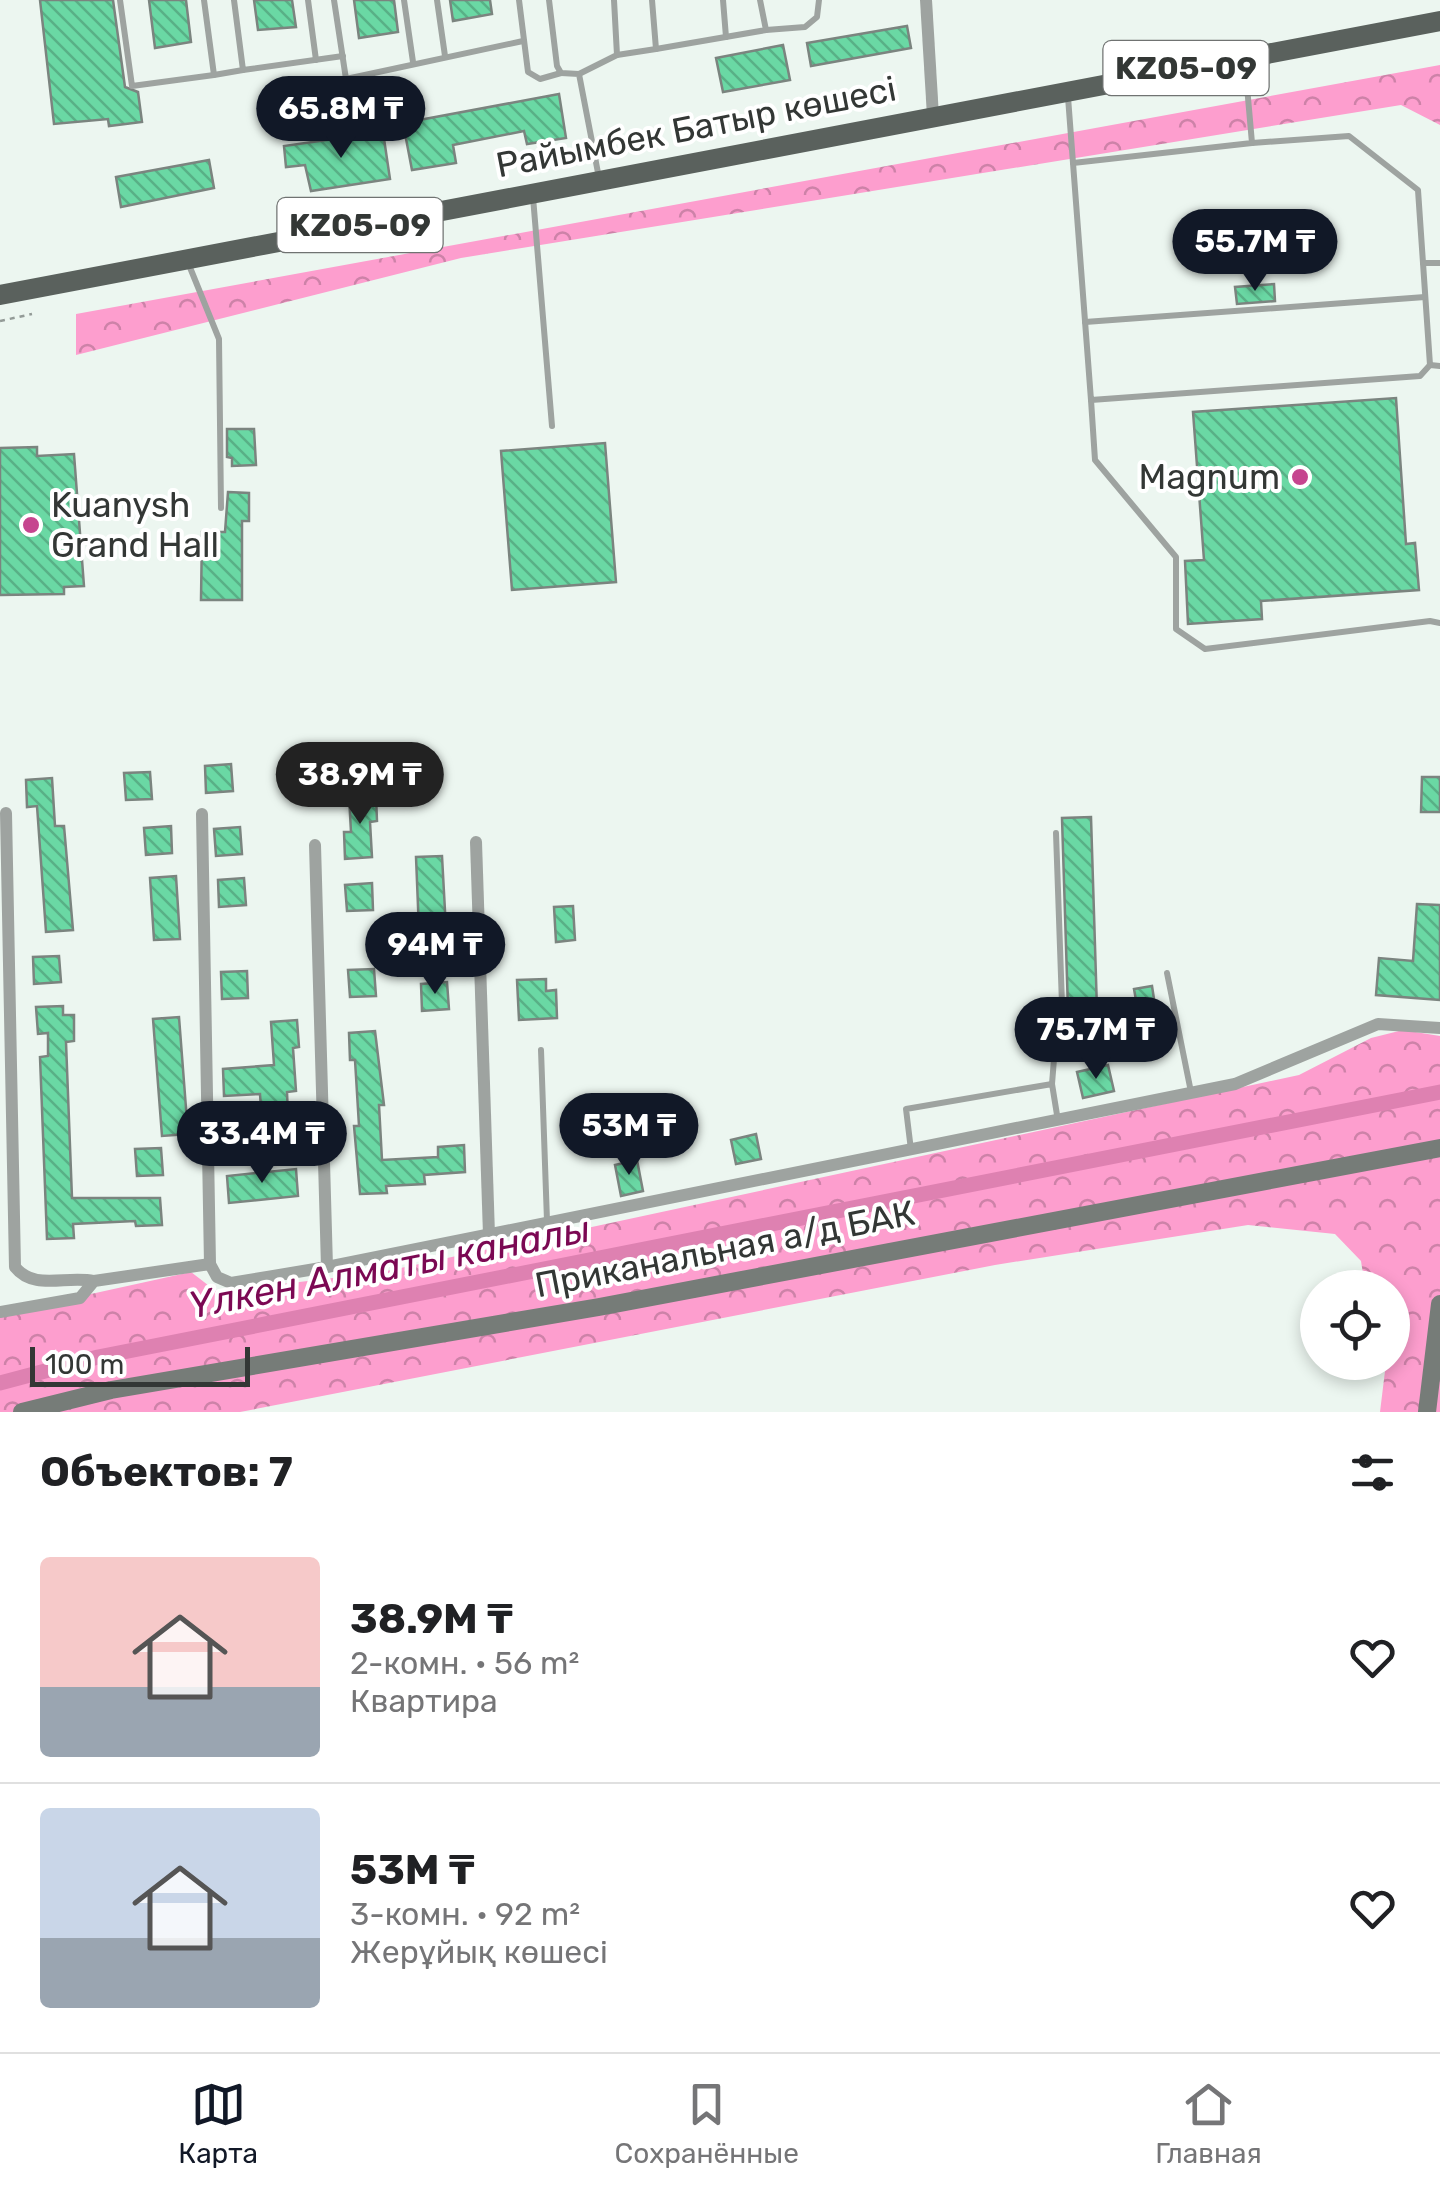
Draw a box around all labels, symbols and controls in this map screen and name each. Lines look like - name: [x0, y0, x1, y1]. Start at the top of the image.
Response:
- road number: KZ05-09: [1104, 41, 1268, 95]
- street label: Райымбек Батыр көшесі: [492, 68, 900, 186]
- pin: 65.8M ₸: [249, 76, 433, 161]
- text: 65.8M ₸: [278, 89, 404, 127]
- road number: KZ05-09: [278, 198, 442, 252]
- pin: 55.7M ₸: [1163, 209, 1347, 294]
- text: 55.7M ₸: [1194, 222, 1316, 260]
- place label: Magnum: [1139, 456, 1280, 498]
- marker: Magnum: [1289, 466, 1311, 488]
- place label: Kuanysh Grand Hall: [51, 484, 219, 566]
- marker: Kuanysh Grand Hall: [20, 514, 42, 536]
- pin: 38.9M ₸: [268, 742, 452, 827]
- text: 38.9M ₸: [298, 755, 422, 793]
- pin: 94M ₸: [365, 912, 505, 997]
- text: 94M ₸: [387, 925, 483, 963]
- pin: 75.7M ₸: [1004, 997, 1188, 1082]
- text: 75.7M ₸: [1037, 1010, 1155, 1048]
- pin: 53M ₸: [559, 1093, 699, 1178]
- pin: 33.4M ₸: [170, 1101, 354, 1186]
- text: 53M ₸: [581, 1106, 677, 1144]
- text: 33.4M ₸: [199, 1114, 325, 1152]
- street label: Приканальная а/д БАК: [532, 1192, 918, 1306]
- water label: Үлкен Алматы каналы: [184, 1205, 594, 1328]
- map controls: [1300, 1270, 1410, 1380]
- button: locate: [1300, 1270, 1410, 1380]
- scale bar: [30, 1342, 250, 1386]
- text: 100 m: [45, 1348, 124, 1381]
- icon: filters: [1345, 1445, 1400, 1500]
- text: Объектов: 7: [40, 1447, 293, 1497]
- text: 38.9M ₸: [350, 1594, 513, 1644]
- icon: home: [120, 1597, 240, 1717]
- icon: heart: [1345, 1630, 1400, 1685]
- text: 2-комн. · 56 m²: [350, 1644, 579, 1682]
- text: Квартира: [350, 1682, 498, 1720]
- text: 53M ₸: [350, 1845, 475, 1895]
- icon: home: [120, 1848, 240, 1968]
- icon: heart: [1345, 1881, 1400, 1936]
- text: 3-комн. · 92 m²: [350, 1895, 580, 1933]
- text: Жерұйық көшесі: [350, 1933, 608, 1971]
- tab: Карта: [178, 2077, 258, 2170]
- tab: Сохранённые: [615, 2077, 799, 2170]
- tab: Главная: [1155, 2077, 1262, 2170]

